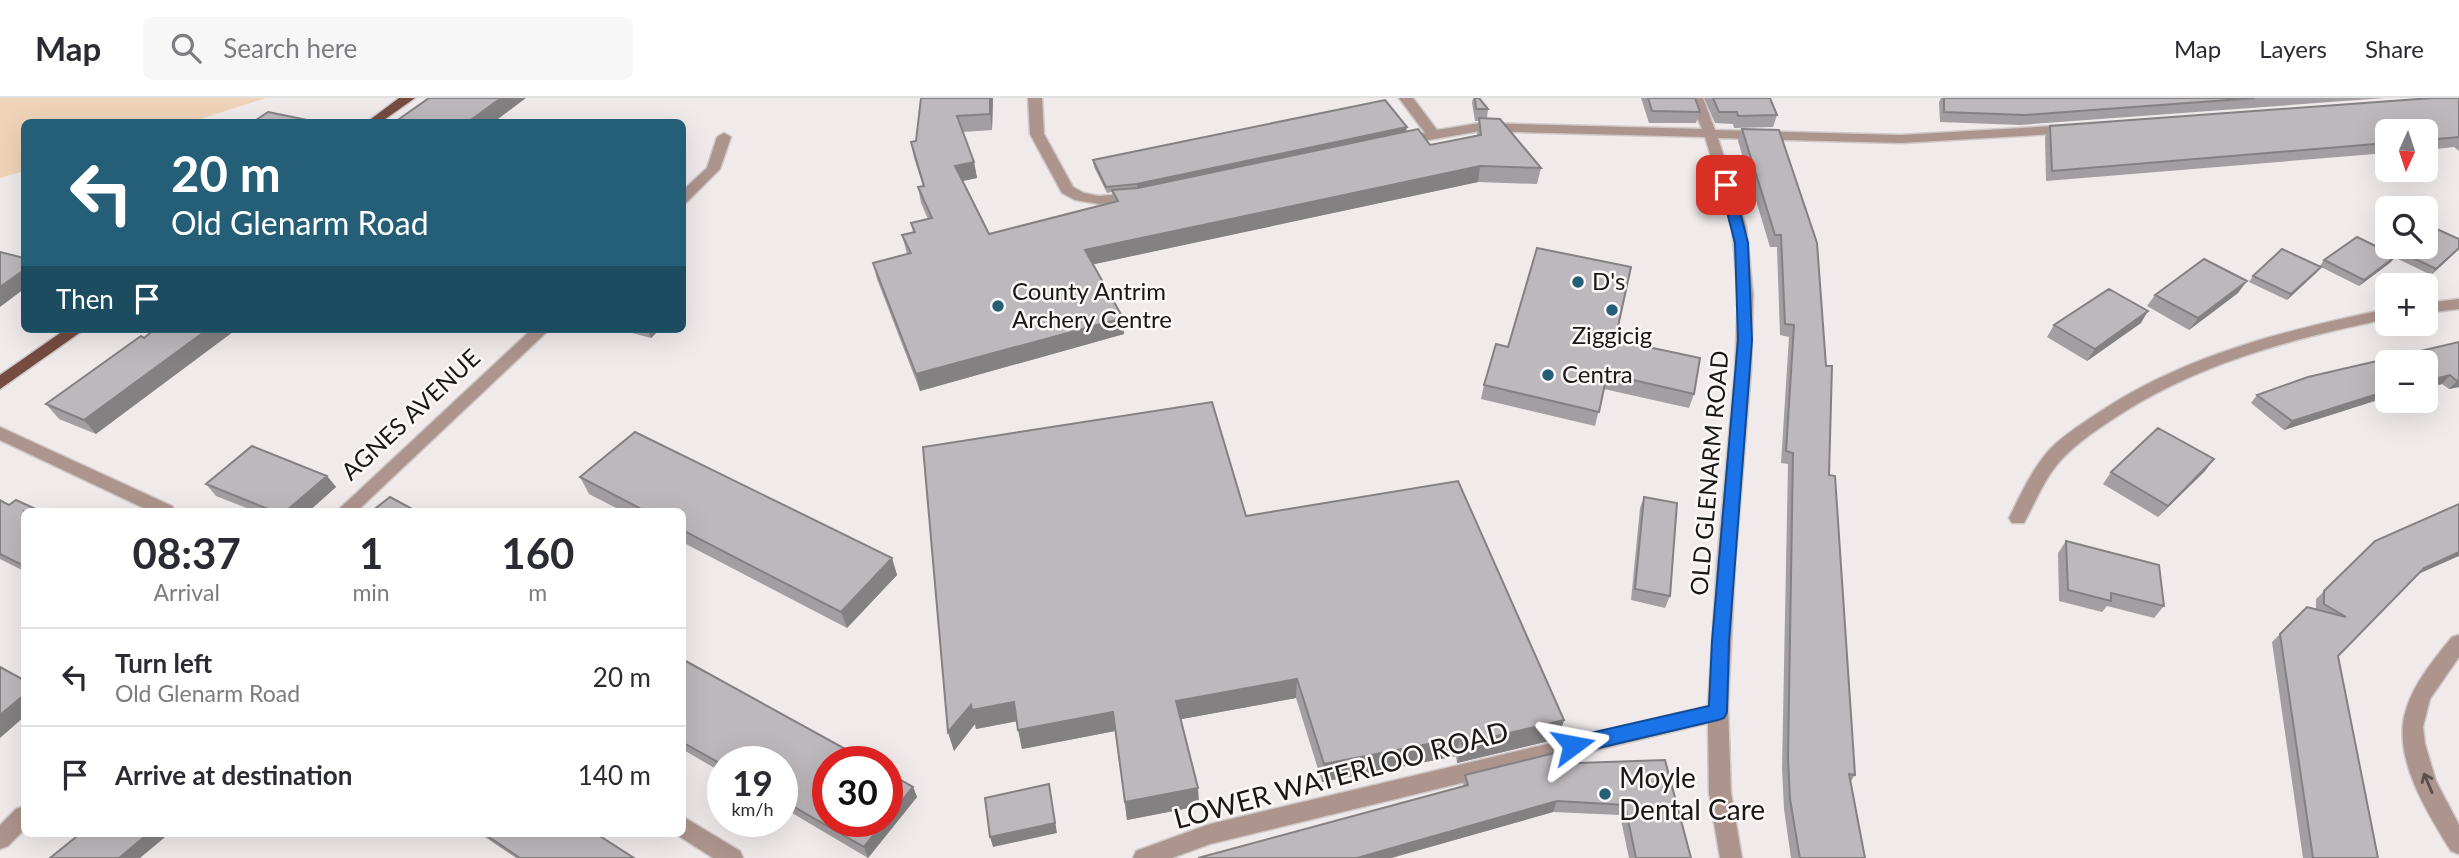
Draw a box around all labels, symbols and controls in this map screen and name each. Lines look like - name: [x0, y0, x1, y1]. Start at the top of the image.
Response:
- search box: [143, 17, 633, 80]
- text: Map: [35, 28, 101, 68]
- icon: search: [167, 29, 205, 67]
- text: Search here: [223, 32, 357, 64]
- text: Map: [2174, 34, 2221, 63]
- text: Layers: [2259, 34, 2327, 63]
- text: Share: [2365, 34, 2424, 63]
- north arrow: [2375, 119, 2438, 182]
- map controls: [2375, 119, 2438, 413]
- text: 20 m: [171, 144, 281, 202]
- icon: left: [56, 147, 147, 238]
- pin: [1696, 155, 1756, 215]
- icon: arrive: [1707, 166, 1745, 204]
- button: search: [2375, 196, 2438, 259]
- text: Old Glenarm Road: [171, 203, 429, 242]
- place label: D's: [1592, 266, 1625, 295]
- button: +: [2375, 273, 2438, 336]
- marker: D's: [1570, 274, 1586, 290]
- place label: County Antrim Archery Centre: [1012, 276, 1172, 333]
- icon: arrive: [128, 280, 166, 318]
- text: Then: [56, 283, 114, 315]
- marker: County Antrim Archery Centre: [990, 298, 1006, 314]
- marker: Ziggicig: [1604, 302, 1620, 318]
- place label: Ziggicig: [1572, 320, 1652, 349]
- street label: AGNES AVENUE: [335, 342, 485, 485]
- street label: OLD GLENARM ROAD: [1683, 349, 1734, 597]
- button: −: [2375, 350, 2438, 413]
- place label: Centra: [1562, 359, 1633, 388]
- marker: Centra: [1540, 367, 1556, 383]
- text: 08:37: [133, 528, 241, 578]
- text: 1: [359, 528, 383, 578]
- text: 160: [501, 528, 574, 578]
- text: Arrival: [154, 578, 220, 606]
- text: min: [352, 578, 390, 606]
- text: m: [528, 578, 547, 606]
- text: Turn left: [115, 647, 212, 679]
- icon: left: [56, 658, 94, 696]
- text: 20 m: [593, 661, 651, 693]
- text: Old Glenarm Road: [115, 679, 300, 707]
- position arrow: [1536, 708, 1610, 782]
- street label: LOWER WATERLOO ROAD: [1170, 713, 1512, 835]
- speed limit sign: 30: [812, 746, 903, 837]
- icon: arrive: [56, 756, 94, 794]
- text: Arrive at destination: [115, 759, 352, 791]
- text: 140 m: [578, 759, 651, 791]
- place label: Moyle Dental Care: [1619, 760, 1765, 826]
- text: 19: [732, 761, 773, 803]
- one-way arrow: [2421, 773, 2434, 795]
- marker: Moyle Dental Care: [1597, 786, 1613, 802]
- text: km/h: [731, 798, 774, 820]

